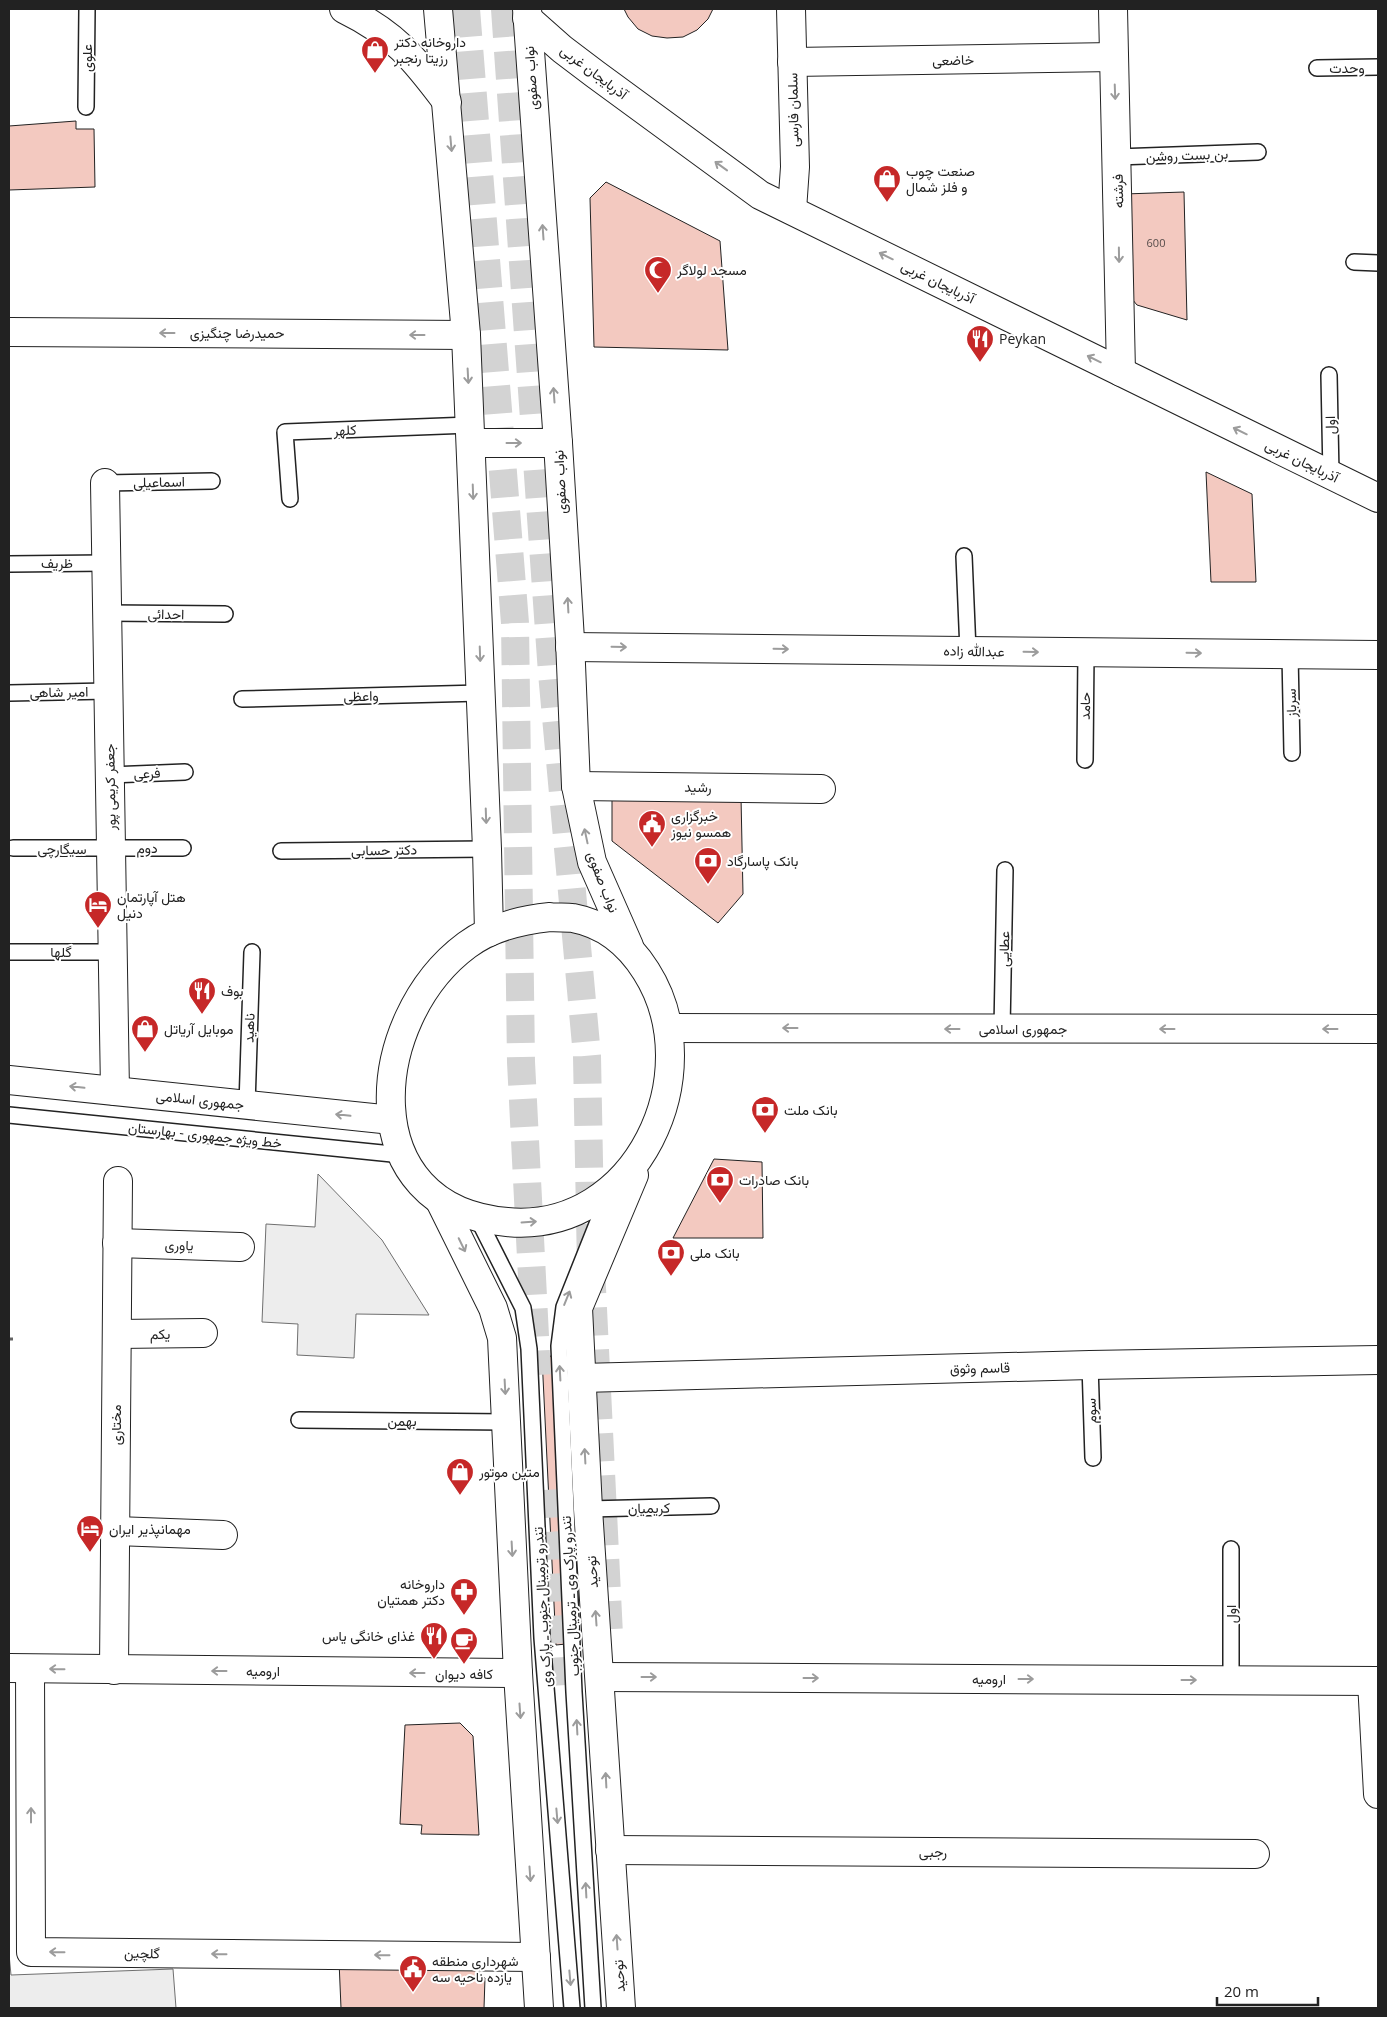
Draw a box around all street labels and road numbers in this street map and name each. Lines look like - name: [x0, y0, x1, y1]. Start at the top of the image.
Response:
- street label: آذربایجان غربی: [557, 40, 633, 104]
- street label: علوی: [77, 44, 96, 72]
- street label: نواب صفوی: [519, 45, 542, 111]
- street label: خاضعی: [932, 50, 974, 69]
- street label: وحدت: [1329, 58, 1365, 77]
- street label: سلمان فارسی: [782, 73, 803, 147]
- street label: بن بست روشن: [1145, 144, 1228, 165]
- street label: فرشته: [1108, 174, 1127, 208]
- street label: آذربایجان غربی: [898, 256, 980, 308]
- street label: حمیدرضا چنگیزی: [190, 323, 284, 343]
- street label: اول: [1320, 416, 1340, 434]
- street label: کلهر: [332, 420, 357, 439]
- street label: آذربایجان غربی: [1262, 435, 1344, 487]
- street label: نواب صفوی: [548, 450, 571, 515]
- street label: اسماعیلی: [133, 472, 185, 491]
- street label: ظریف: [41, 553, 73, 572]
- street label: احدائی: [147, 604, 185, 623]
- street label: عبدالله زاده: [943, 640, 1005, 661]
- street label: امیر شاهی: [29, 681, 89, 702]
- street label: واعظی: [343, 686, 379, 705]
- street label: سرباز: [1281, 688, 1300, 719]
- street label: حامد: [1075, 692, 1094, 720]
- street label: جعفر کریمی پور: [99, 744, 121, 831]
- street label: فرعی: [133, 763, 161, 782]
- street label: رشید: [684, 777, 712, 796]
- street label: دوم: [136, 838, 158, 857]
- street label: سیگارچی: [37, 839, 87, 859]
- street label: دکتر حسابی: [351, 839, 418, 860]
- street label: نواب صفوی: [583, 848, 624, 915]
- street label: عطایی: [994, 931, 1013, 967]
- street label: گلها: [50, 942, 72, 961]
- street label: ناهید: [238, 1013, 259, 1043]
- street label: جمهوری اسلامی: [979, 1019, 1067, 1038]
- street label: جمهوری اسلامی: [155, 1085, 245, 1114]
- street label: خط ویژه جمهوری - بهارستان: [127, 1117, 283, 1152]
- street label: یاوری: [164, 1235, 194, 1254]
- street label: یکم: [150, 1324, 170, 1343]
- street label: قاسم وثوق: [950, 1357, 1010, 1378]
- street label: سوم: [1081, 1398, 1100, 1424]
- street label: مختاری: [106, 1405, 125, 1445]
- street label: بهمن: [387, 1411, 417, 1430]
- street label: کریمیان: [628, 1498, 670, 1517]
- street label: تندرو پارک وی ـ ترمینال جنوب: [556, 1515, 584, 1677]
- street label: تندرو ترمینال جنوب ـ پارک وی: [528, 1526, 556, 1688]
- street label: توحید: [581, 1555, 602, 1589]
- street label: اول: [1221, 1605, 1241, 1623]
- street label: ارومیه: [246, 1661, 280, 1680]
- street label: ارومیه: [972, 1669, 1006, 1688]
- street label: رجبی: [919, 1842, 947, 1861]
- street label: گلچین: [124, 1943, 160, 1963]
- street label: توحید: [608, 1959, 629, 1993]

